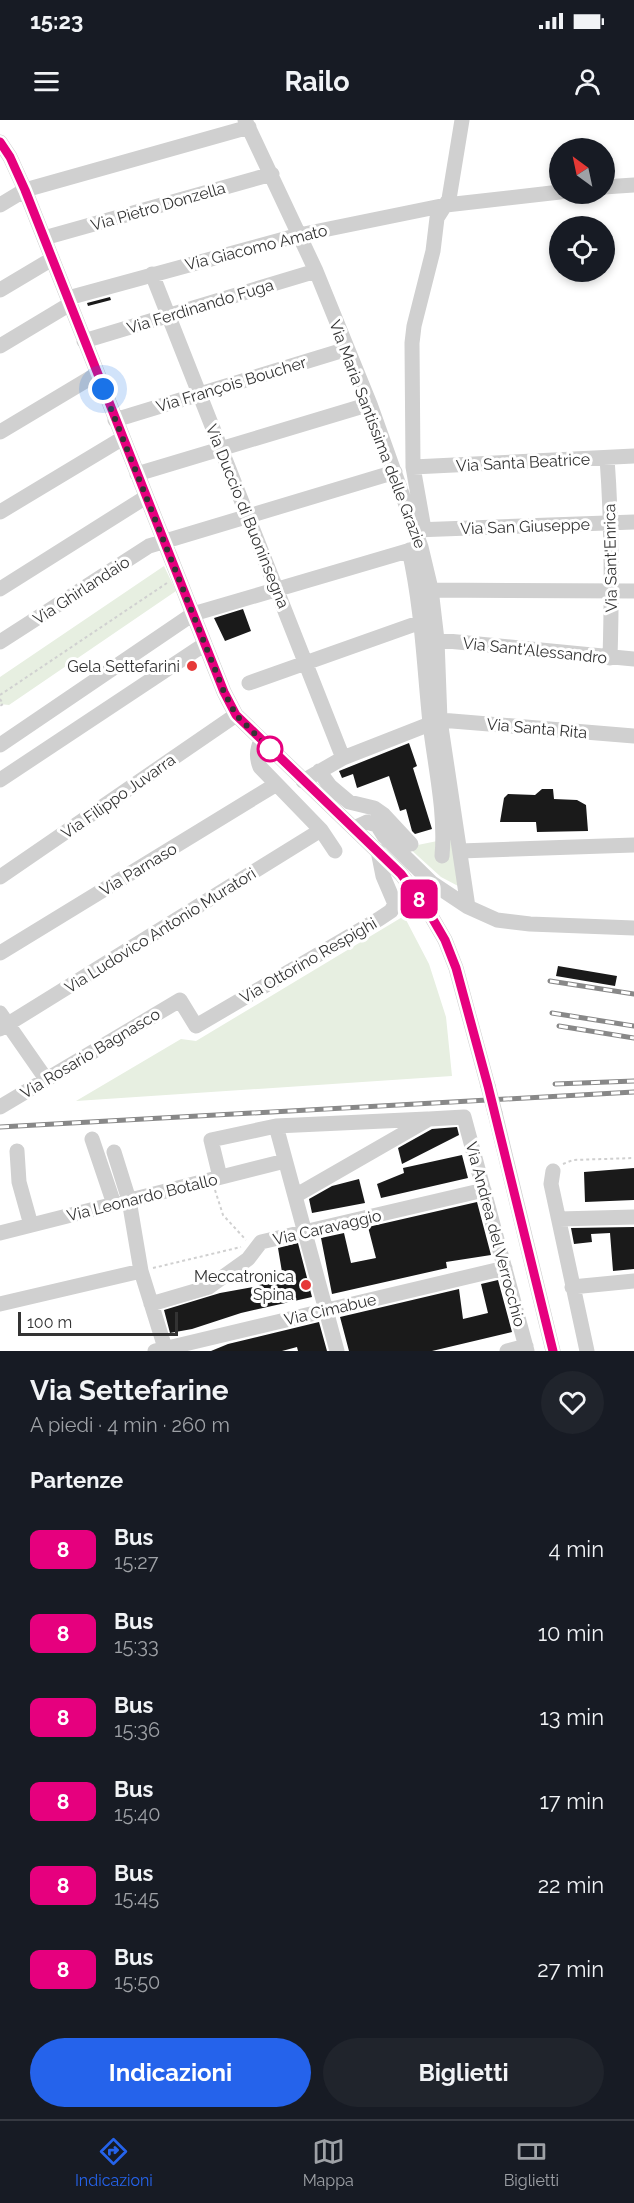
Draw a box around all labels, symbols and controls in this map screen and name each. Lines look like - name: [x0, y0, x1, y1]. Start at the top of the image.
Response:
- text: 15:23: [30, 8, 83, 34]
- icon: menu: [30, 65, 63, 98]
- icon: person: [571, 65, 604, 98]
- text: Railo: [284, 66, 350, 97]
- north arrow: [549, 138, 615, 204]
- map controls: [549, 138, 615, 282]
- street label: Via Pietro Donzella: [89, 178, 228, 235]
- button: locate: [549, 216, 615, 282]
- street label: Via Giacomo Amato: [183, 221, 329, 274]
- street label: Via Ferdinando Fuga: [125, 275, 276, 338]
- street label: Via Maria Santissima delle Grazie: [325, 317, 430, 551]
- street label: Via François Boucher: [154, 352, 309, 416]
- your location: [88, 374, 118, 404]
- street label: Via Duccio di Buoninsegna: [202, 421, 293, 611]
- street label: Via Santa Beatrice: [455, 449, 591, 475]
- street label: Via Sant'Enrica: [600, 503, 621, 613]
- street label: Via San Giuseppe: [460, 515, 590, 538]
- street label: Via Ghirlandaio: [29, 552, 133, 629]
- street label: Via Sant'Alessandro: [462, 633, 608, 668]
- place label: Gela Settefarini: [67, 657, 180, 676]
- marker: Gela Settefarini: [185, 659, 199, 673]
- street label: Via Santa Rita: [486, 715, 588, 742]
- unlabelled marker: [257, 736, 283, 762]
- street label: Via Filippo Juvarra: [58, 750, 179, 843]
- street label: Via Parnaso: [96, 839, 180, 900]
- street label: Via Ludovico Antonio Muratori: [61, 864, 259, 997]
- line badge: 8: [400, 880, 438, 918]
- text: 8: [413, 887, 425, 912]
- street label: Via Ottorino Respighi: [237, 914, 380, 1007]
- street label: Via Rosario Bagnasco: [17, 1004, 163, 1103]
- street label: Via Andrea del Verrocchio: [462, 1140, 529, 1329]
- street label: Via Leonardo Botallo: [65, 1170, 219, 1225]
- street label: Via Caravaggio: [271, 1206, 383, 1249]
- place label: Meccatronica Spina: [194, 1267, 294, 1304]
- marker: Meccatronica Spina: [299, 1278, 313, 1292]
- street label: Via Cimabue: [282, 1290, 378, 1329]
- scale bar: [18, 1309, 178, 1336]
- text: 100 m: [27, 1313, 72, 1332]
- button: heart: [541, 1371, 604, 1434]
- text: Via Settefarine: [30, 1374, 229, 1407]
- text: A piedi · 4 min · 260 m: [30, 1413, 230, 1437]
- text: Partenze: [30, 1467, 123, 1493]
- text: Bus: [114, 1524, 153, 1550]
- text: 4 min: [549, 1536, 604, 1562]
- text: 8: [57, 1537, 69, 1562]
- text: 15:27: [114, 1550, 158, 1574]
- text: Bus: [114, 1608, 153, 1634]
- text: 10 min: [538, 1620, 604, 1646]
- text: 8: [57, 1621, 69, 1646]
- text: 15:33: [114, 1634, 159, 1658]
- text: Bus: [114, 1692, 153, 1718]
- text: 13 min: [539, 1704, 604, 1730]
- text: 8: [57, 1705, 69, 1730]
- text: 15:36: [114, 1718, 160, 1742]
- text: Bus: [114, 1776, 153, 1802]
- text: 17 min: [539, 1788, 604, 1814]
- text: 8: [57, 1789, 69, 1814]
- text: 15:40: [114, 1802, 160, 1826]
- text: Bus: [114, 1860, 153, 1886]
- text: 22 min: [538, 1872, 604, 1898]
- text: 8: [57, 1873, 69, 1898]
- text: 15:45: [114, 1886, 159, 1910]
- text: Bus: [114, 1944, 153, 1970]
- text: 27 min: [537, 1956, 604, 1982]
- text: 8: [57, 1957, 69, 1982]
- text: 15:50: [114, 1970, 160, 1994]
- button: Indicazioni: [30, 2038, 311, 2107]
- button: Biglietti: [323, 2038, 604, 2107]
- tab: Indicazioni: [75, 2135, 153, 2190]
- tab: Mappa: [303, 2135, 354, 2190]
- tab: Biglietti: [504, 2135, 559, 2190]

